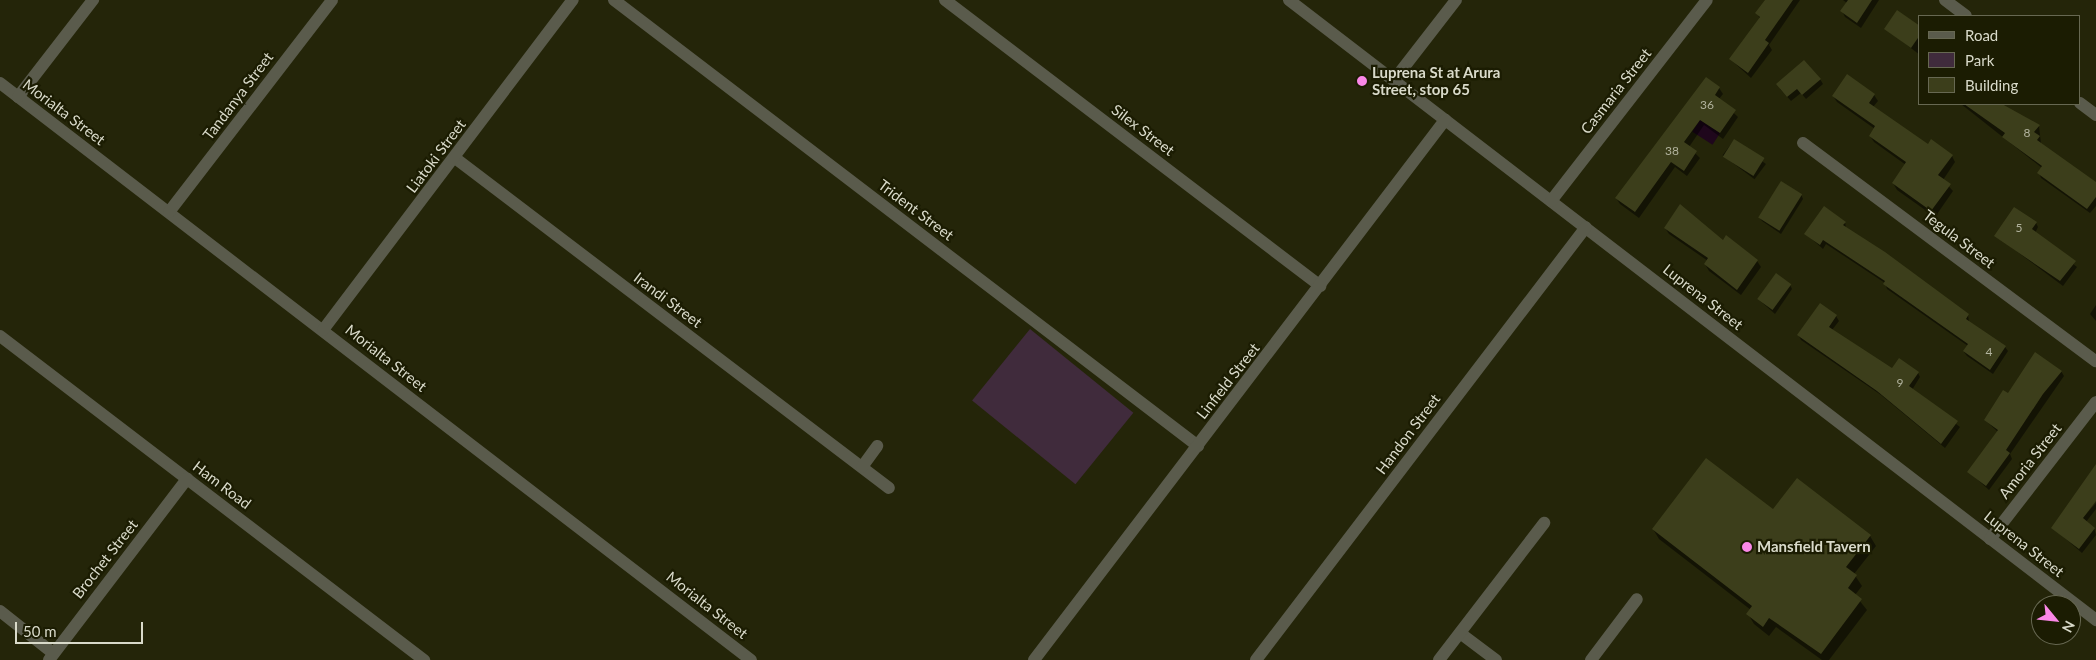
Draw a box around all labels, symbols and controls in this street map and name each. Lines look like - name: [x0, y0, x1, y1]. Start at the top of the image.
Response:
- legend: [1918, 15, 2081, 105]
- text: Road: [1965, 26, 1998, 44]
- street label: Casmaria Street: [1577, 45, 1655, 137]
- street label: Tandanya Street: [199, 49, 277, 143]
- text: Park: [1965, 51, 1994, 69]
- place label: Luprena St at Arura Street, stop 65: [1372, 63, 1501, 98]
- street label: Morialta Street: [19, 75, 109, 149]
- marker: Luprena St at Arura Street, stop 65: [1356, 75, 1368, 87]
- text: Building: [1965, 76, 2018, 94]
- house number: 36: [1700, 98, 1714, 112]
- street label: Silex Street: [1108, 101, 1178, 159]
- street label: Liatoki Street: [403, 116, 469, 196]
- house number: 8: [2024, 126, 2030, 140]
- house number: 38: [1665, 144, 1679, 158]
- street label: Trident Street: [875, 176, 957, 244]
- street label: Tegula Street: [1919, 206, 1999, 272]
- house number: 5: [2016, 221, 2022, 235]
- street label: Luprena Street: [1660, 260, 1746, 334]
- street label: Irandi Street: [630, 269, 706, 331]
- street label: Morialta Street: [342, 321, 430, 395]
- street label: Linfield Street: [1193, 339, 1263, 423]
- house number: 4: [1986, 345, 1992, 359]
- house number: 9: [1897, 376, 1903, 390]
- street label: Handon Street: [1372, 390, 1444, 478]
- street label: Amoria Street: [1995, 420, 2065, 502]
- street label: Ham Road: [189, 457, 255, 513]
- street label: Luprena Street: [1981, 507, 2067, 581]
- street label: Brochet Street: [69, 516, 141, 602]
- place label: Mansfield Tavern: [1757, 538, 1871, 556]
- marker: Mansfield Tavern: [1741, 541, 1753, 553]
- street label: Morialta Street: [663, 568, 751, 642]
- north arrow: [2031, 595, 2081, 645]
- scale bar: [18, 612, 145, 644]
- text: N: [2059, 618, 2079, 636]
- text: 50 m: [23, 622, 57, 640]

